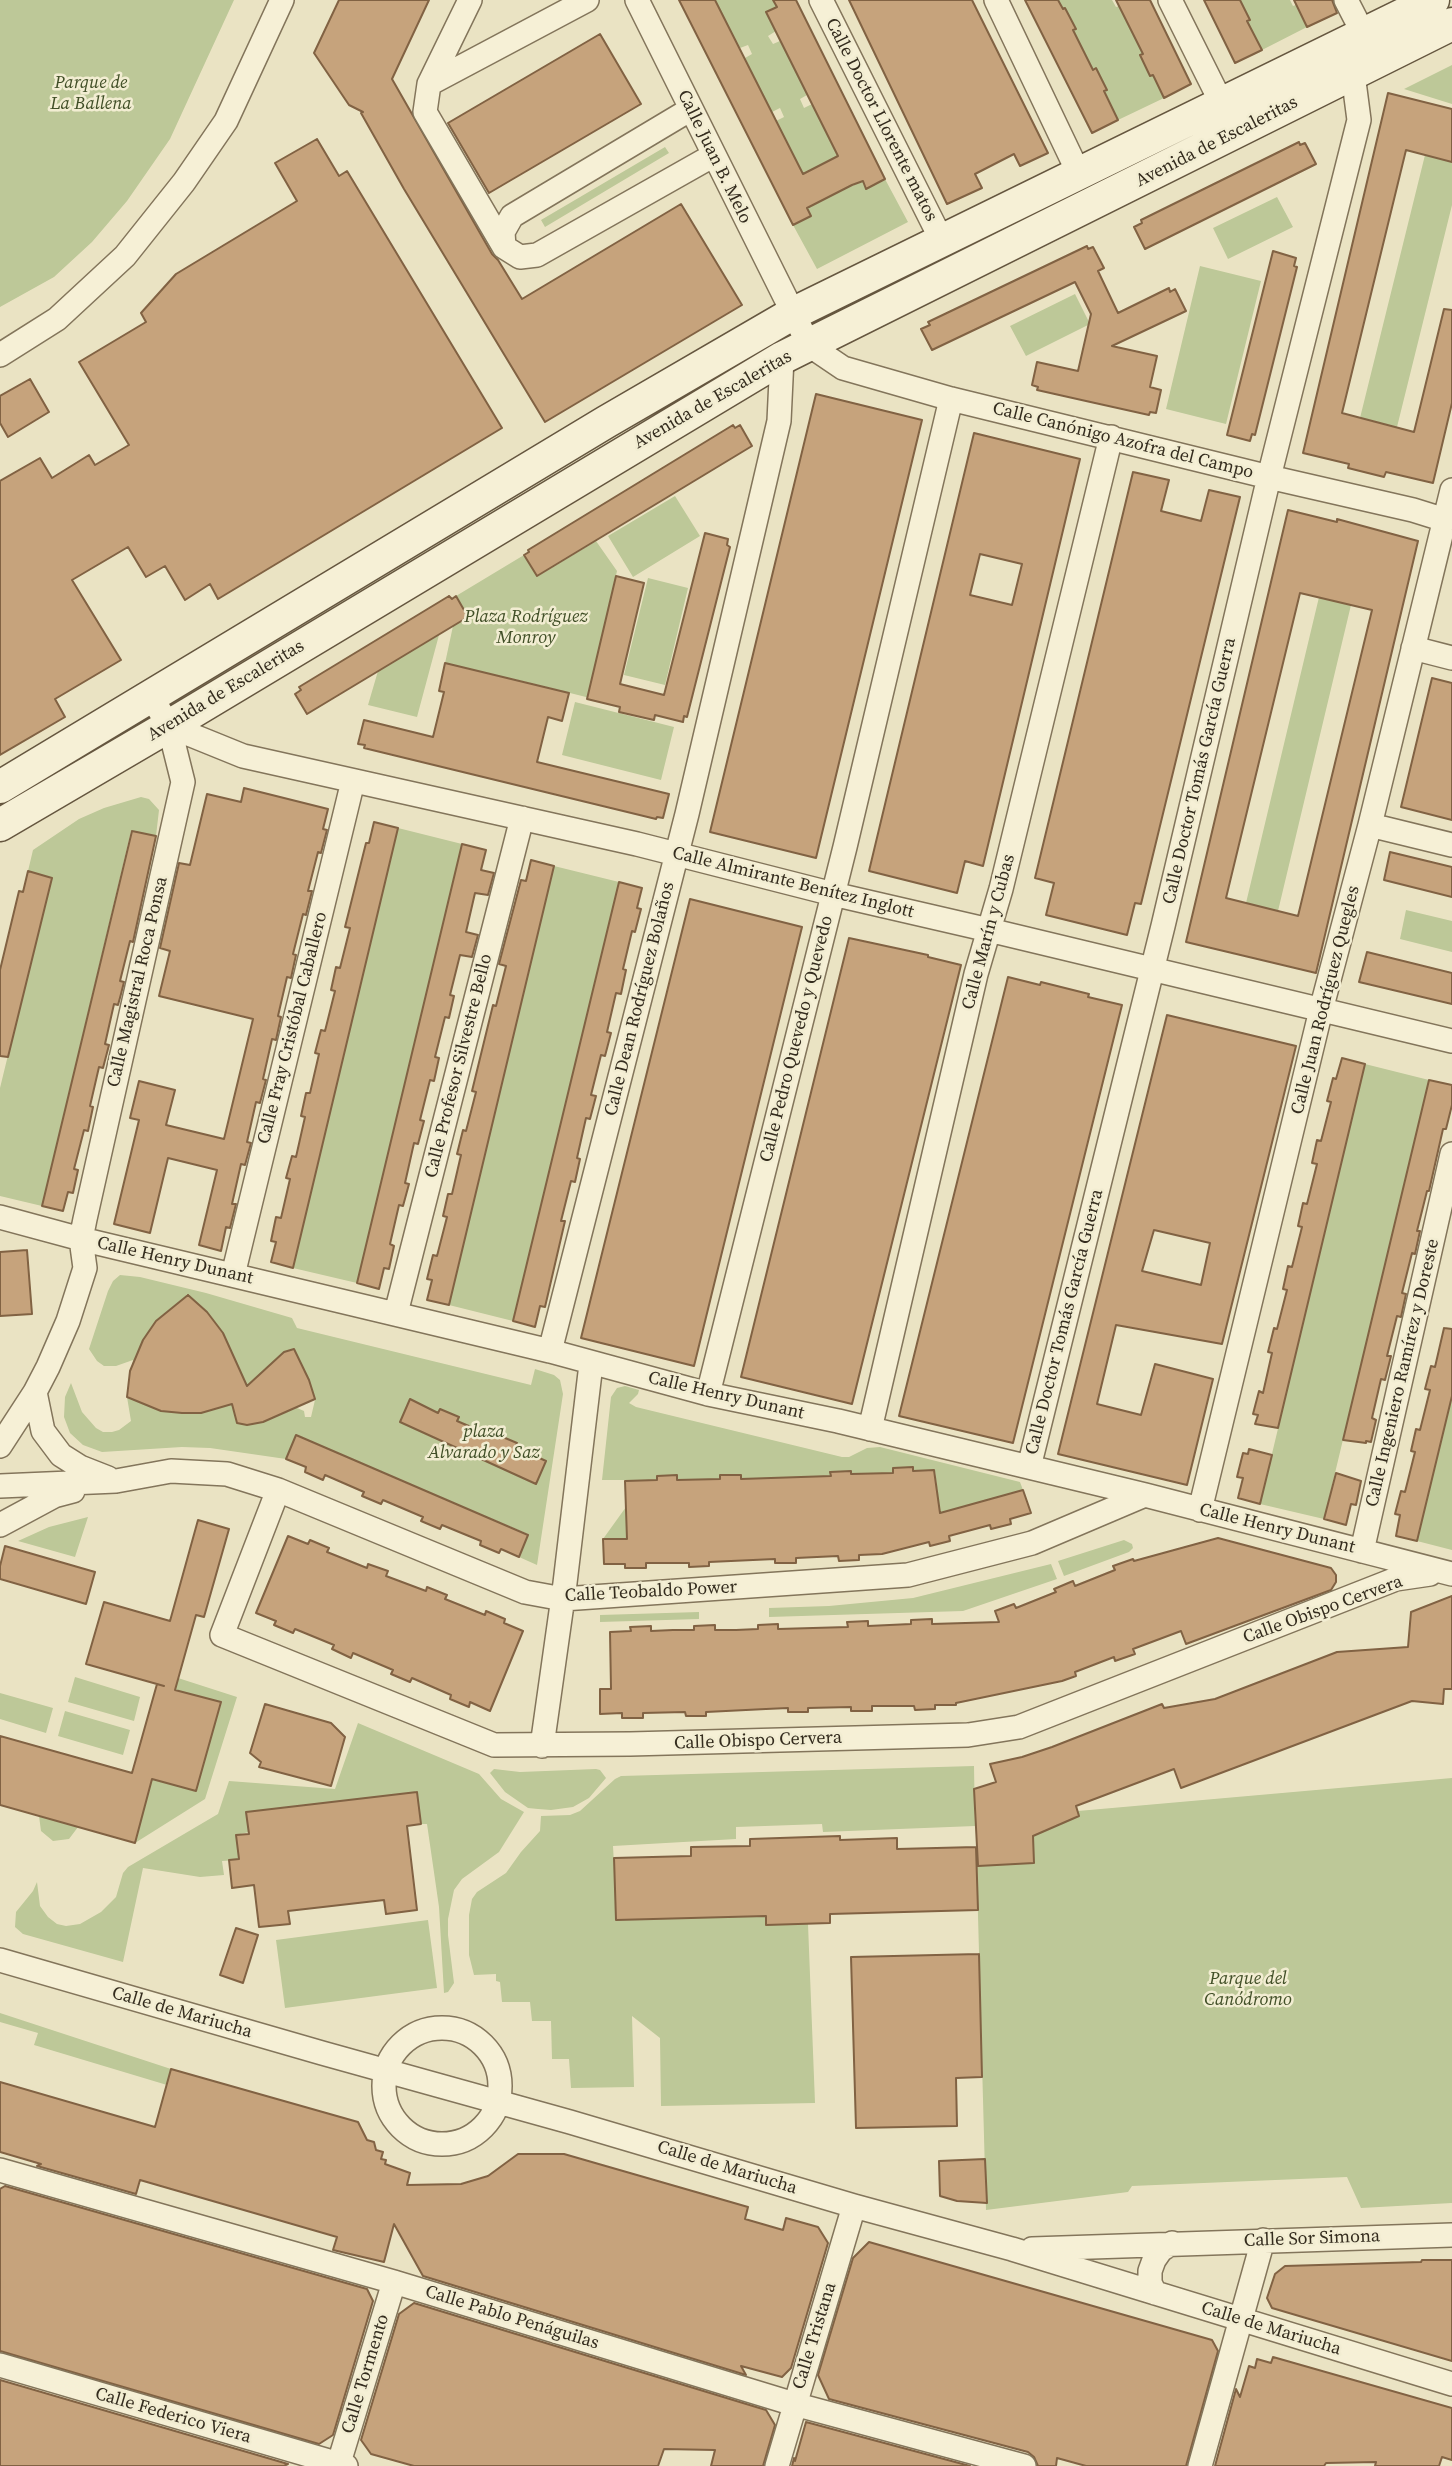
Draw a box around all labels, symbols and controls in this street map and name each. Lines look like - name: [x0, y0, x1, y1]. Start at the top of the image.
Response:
- street label: Calle Doctor Llorente matos: [820, 15, 942, 225]
- park label: Parque de La Ballena: [50, 72, 132, 114]
- street label: Calle Juan B. Melo: [672, 87, 756, 227]
- street label: Avenida de Escaleritas: [1132, 92, 1302, 192]
- street label: Avenida de Escaleritas: [630, 346, 796, 454]
- street label: Calle Canónigo Azofra del Campo: [990, 398, 1256, 484]
- park label: Plaza Rodríguez Monroy: [464, 606, 588, 648]
- street label: Avenida de Escaleritas: [144, 636, 308, 746]
- street label: Calle Doctor Tomás García Guerra: [1159, 636, 1241, 906]
- street label: Calle Almirante Benítez Inglott: [670, 843, 916, 923]
- street label: Calle Marín y Cubas: [958, 852, 1020, 1012]
- street label: Calle Magistral Roca Ponsa: [103, 875, 173, 1089]
- street label: Calle Dean Rodríguez Bolaños: [600, 880, 680, 1118]
- street label: Calle Juan Rodríguez Quegles: [1287, 883, 1365, 1117]
- street label: Calle Fray Cristóbal Caballero: [254, 910, 332, 1146]
- street label: Calle Pedro Quevedo y Quevedo: [756, 913, 838, 1165]
- street label: Calle Profesor Silvestre Bello: [421, 952, 497, 1180]
- street label: Calle Doctor Tomás García Guerra: [1022, 1187, 1108, 1457]
- street label: Calle Henry Dunant: [95, 1233, 255, 1289]
- street label: Calle Ingeniero Ramírez y Doreste: [1362, 1237, 1444, 1509]
- street label: Calle Henry Dunant: [646, 1368, 806, 1424]
- park label: plaza Alvarado y Saz: [428, 1421, 540, 1464]
- street label: Calle Henry Dunant: [1197, 1499, 1357, 1559]
- street label: Calle Obispo Cervera: [1240, 1571, 1406, 1649]
- street label: Calle Teobaldo Power: [564, 1577, 738, 1607]
- street label: Calle Obispo Cervera: [674, 1727, 842, 1755]
- park label: Parque del Canódromo: [1204, 1968, 1292, 2010]
- street label: Calle de Mariucha: [109, 1983, 255, 2043]
- street label: Calle de Mariucha: [655, 2136, 799, 2200]
- street label: Calle Sor Simona: [1244, 2226, 1380, 2252]
- street label: Calle Tristana: [788, 2280, 842, 2392]
- street label: Calle Pablo Penáguilas: [422, 2281, 602, 2355]
- street label: Calle de Mariucha: [1199, 2297, 1343, 2361]
- street label: Calle Tormento: [338, 2312, 394, 2436]
- street label: Calle Federico Viera: [92, 2383, 254, 2449]

